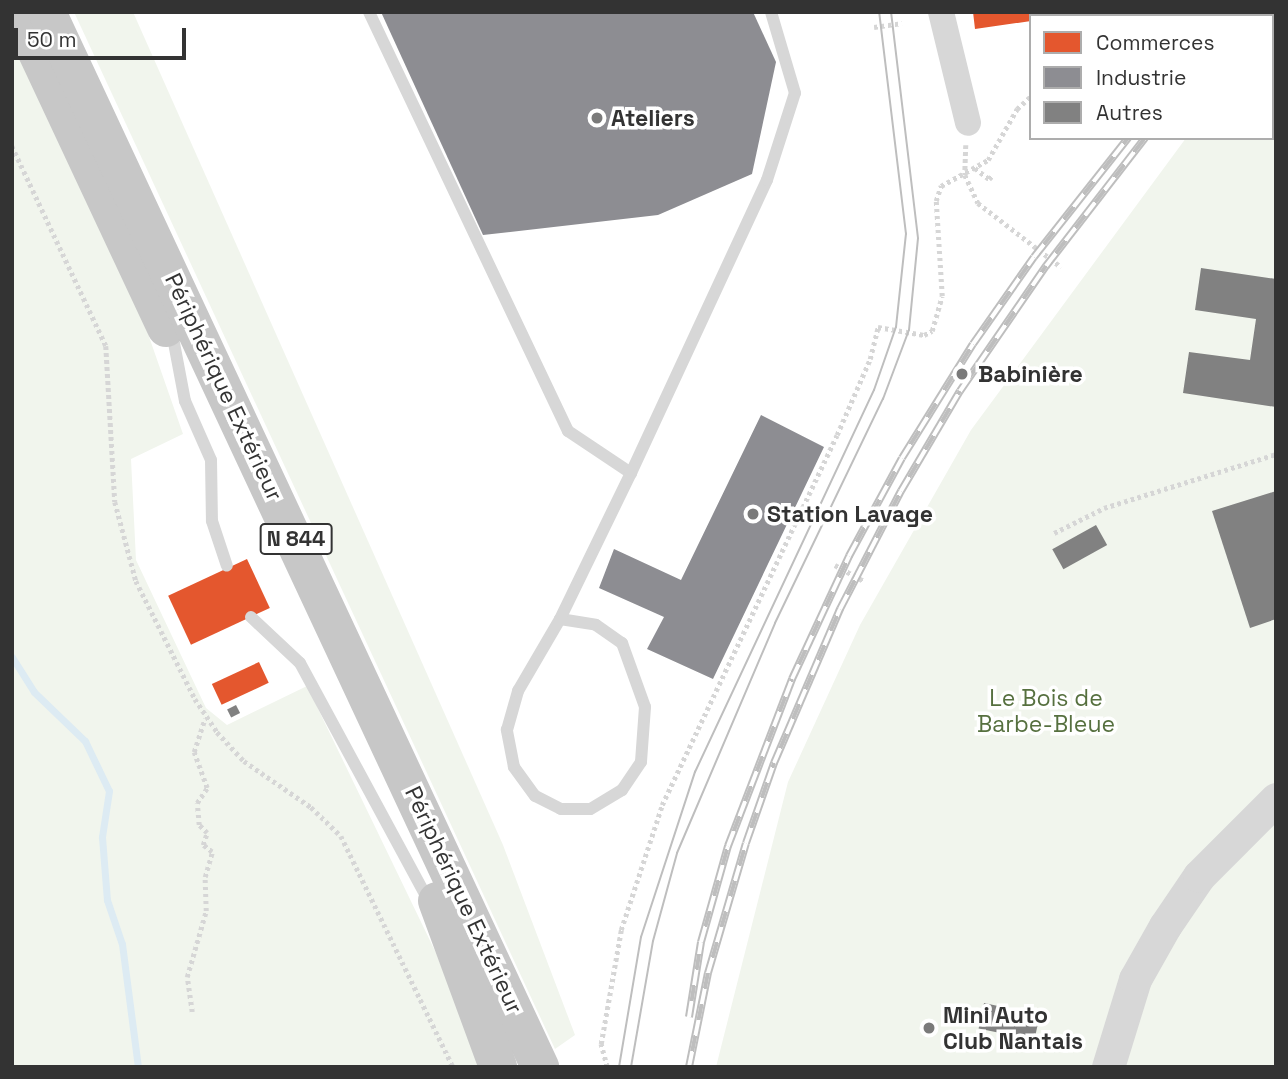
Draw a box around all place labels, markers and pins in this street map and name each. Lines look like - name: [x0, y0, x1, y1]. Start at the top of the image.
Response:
- place label: Ateliers: [611, 104, 695, 132]
- marker: Ateliers: [589, 110, 605, 126]
- place label: Babinière: [978, 360, 1083, 388]
- marker: Babinière: [952, 364, 972, 384]
- place label: Station Lavage: [767, 500, 933, 528]
- marker: Station Lavage: [745, 506, 761, 522]
- place label: Mini Auto Club Nantais: [943, 1001, 1083, 1055]
- marker: Mini Auto Club Nantais: [921, 1020, 937, 1036]

